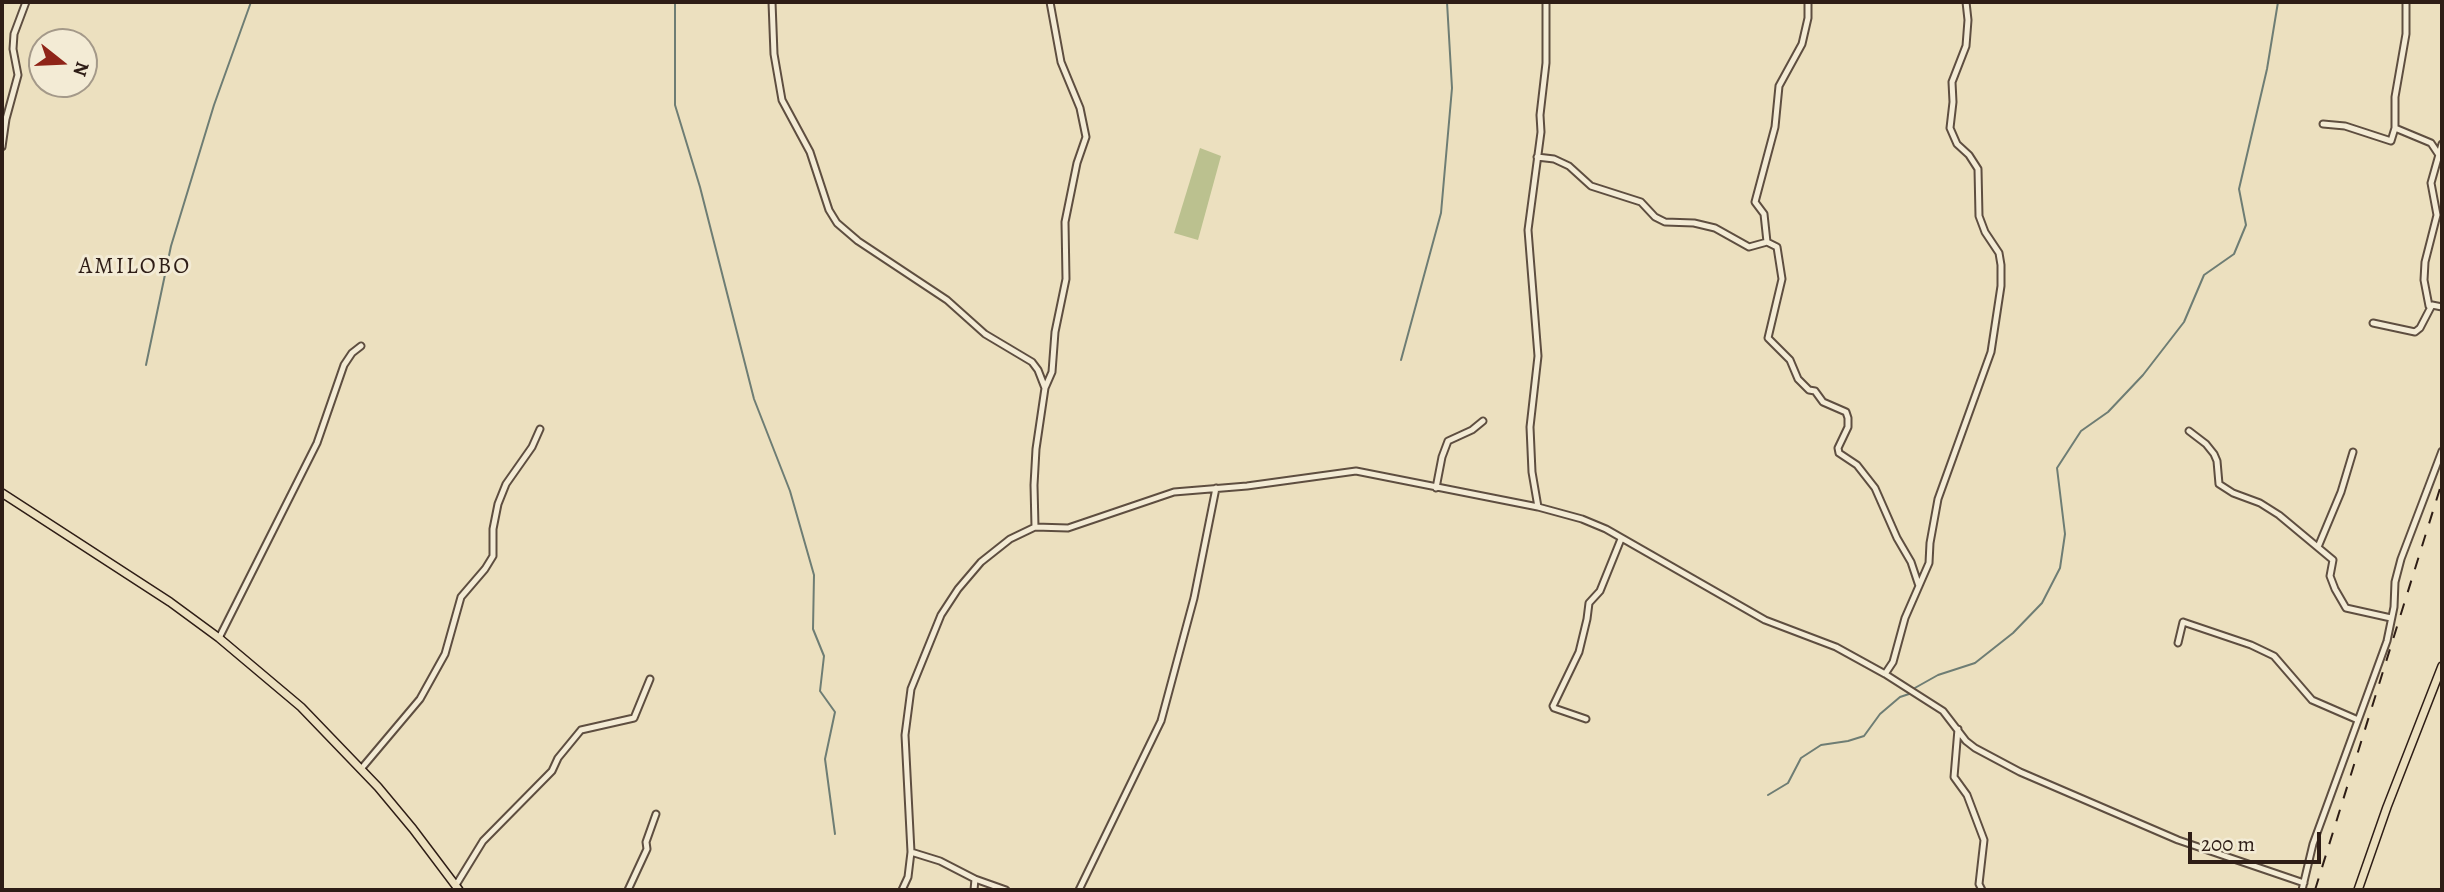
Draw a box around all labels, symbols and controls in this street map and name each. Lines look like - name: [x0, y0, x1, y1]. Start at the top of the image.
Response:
- north arrow: [28, 28, 98, 98]
- text: N: [67, 58, 96, 79]
- district label: AMILOBO: [80, 253, 190, 281]
- scale bar: [2192, 818, 2325, 862]
- text: 200 m: [2201, 830, 2255, 858]

